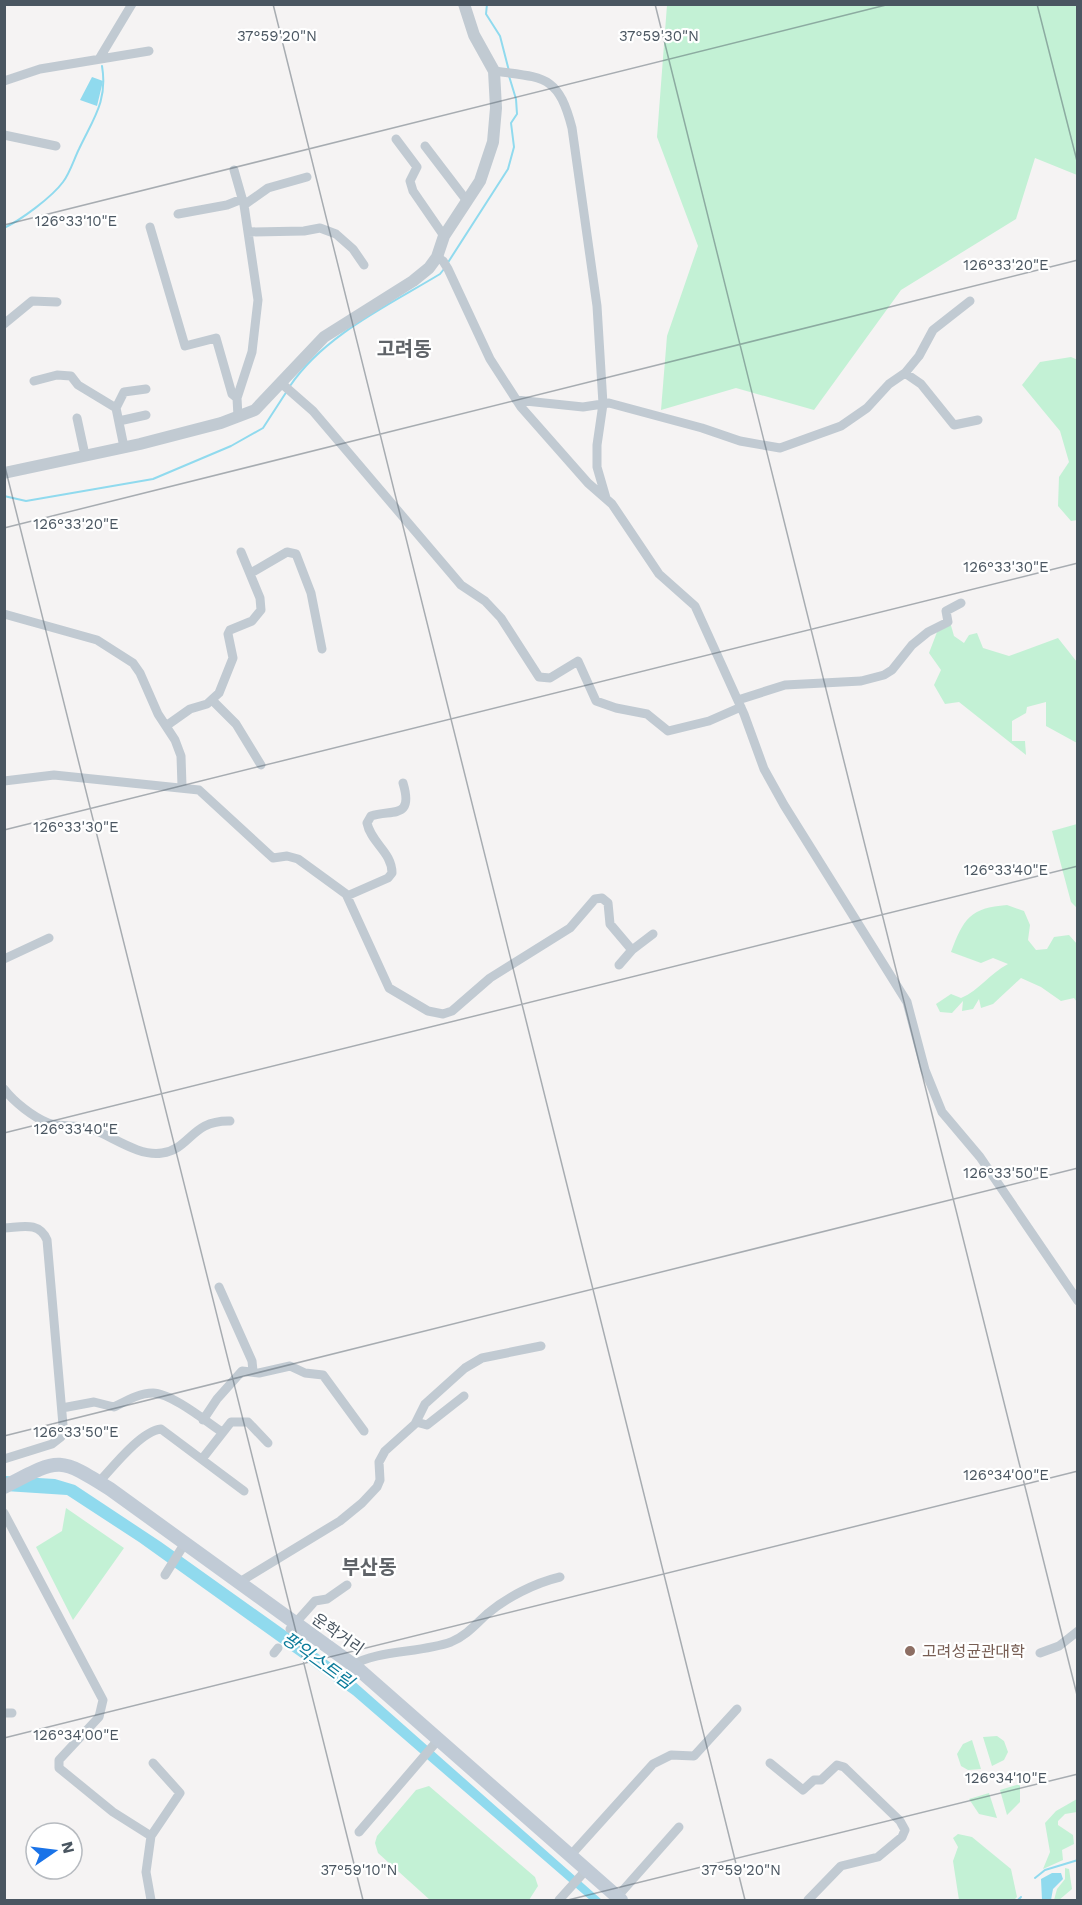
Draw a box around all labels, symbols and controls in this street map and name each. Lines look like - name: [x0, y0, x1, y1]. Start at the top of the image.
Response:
- text: 37°59'20"N: [237, 27, 317, 45]
- text: 37°59'30"N: [619, 27, 699, 45]
- text: 126°33'10"E: [35, 212, 117, 230]
- text: 126°33'20"E: [963, 256, 1049, 274]
- district label: 고려동: [376, 337, 432, 361]
- text: 126°33'20"E: [33, 515, 119, 533]
- text: 126°33'30"E: [963, 558, 1049, 576]
- text: 126°33'30"E: [33, 818, 119, 836]
- text: 126°33'40"E: [964, 861, 1048, 879]
- text: 126°33'40"E: [34, 1120, 118, 1138]
- text: 126°33'50"E: [963, 1164, 1049, 1182]
- text: 126°33'50"E: [33, 1423, 119, 1441]
- text: 126°34'00"E: [963, 1466, 1049, 1484]
- district label: 부산동: [341, 1555, 397, 1579]
- street label: 운학거리: [308, 1609, 368, 1659]
- water label: 팡익스트림: [278, 1627, 359, 1694]
- place label: 고려성균관대학: [922, 1642, 1025, 1661]
- marker: 고려성균관대학: [903, 1644, 917, 1658]
- text: 126°34'00"E: [33, 1726, 119, 1744]
- text: 126°34'10"E: [965, 1769, 1047, 1787]
- north arrow: [24, 1821, 84, 1881]
- text: N: [57, 1839, 79, 1856]
- text: 37°59'10"N: [320, 1861, 398, 1879]
- text: 37°59'20"N: [701, 1861, 781, 1879]

